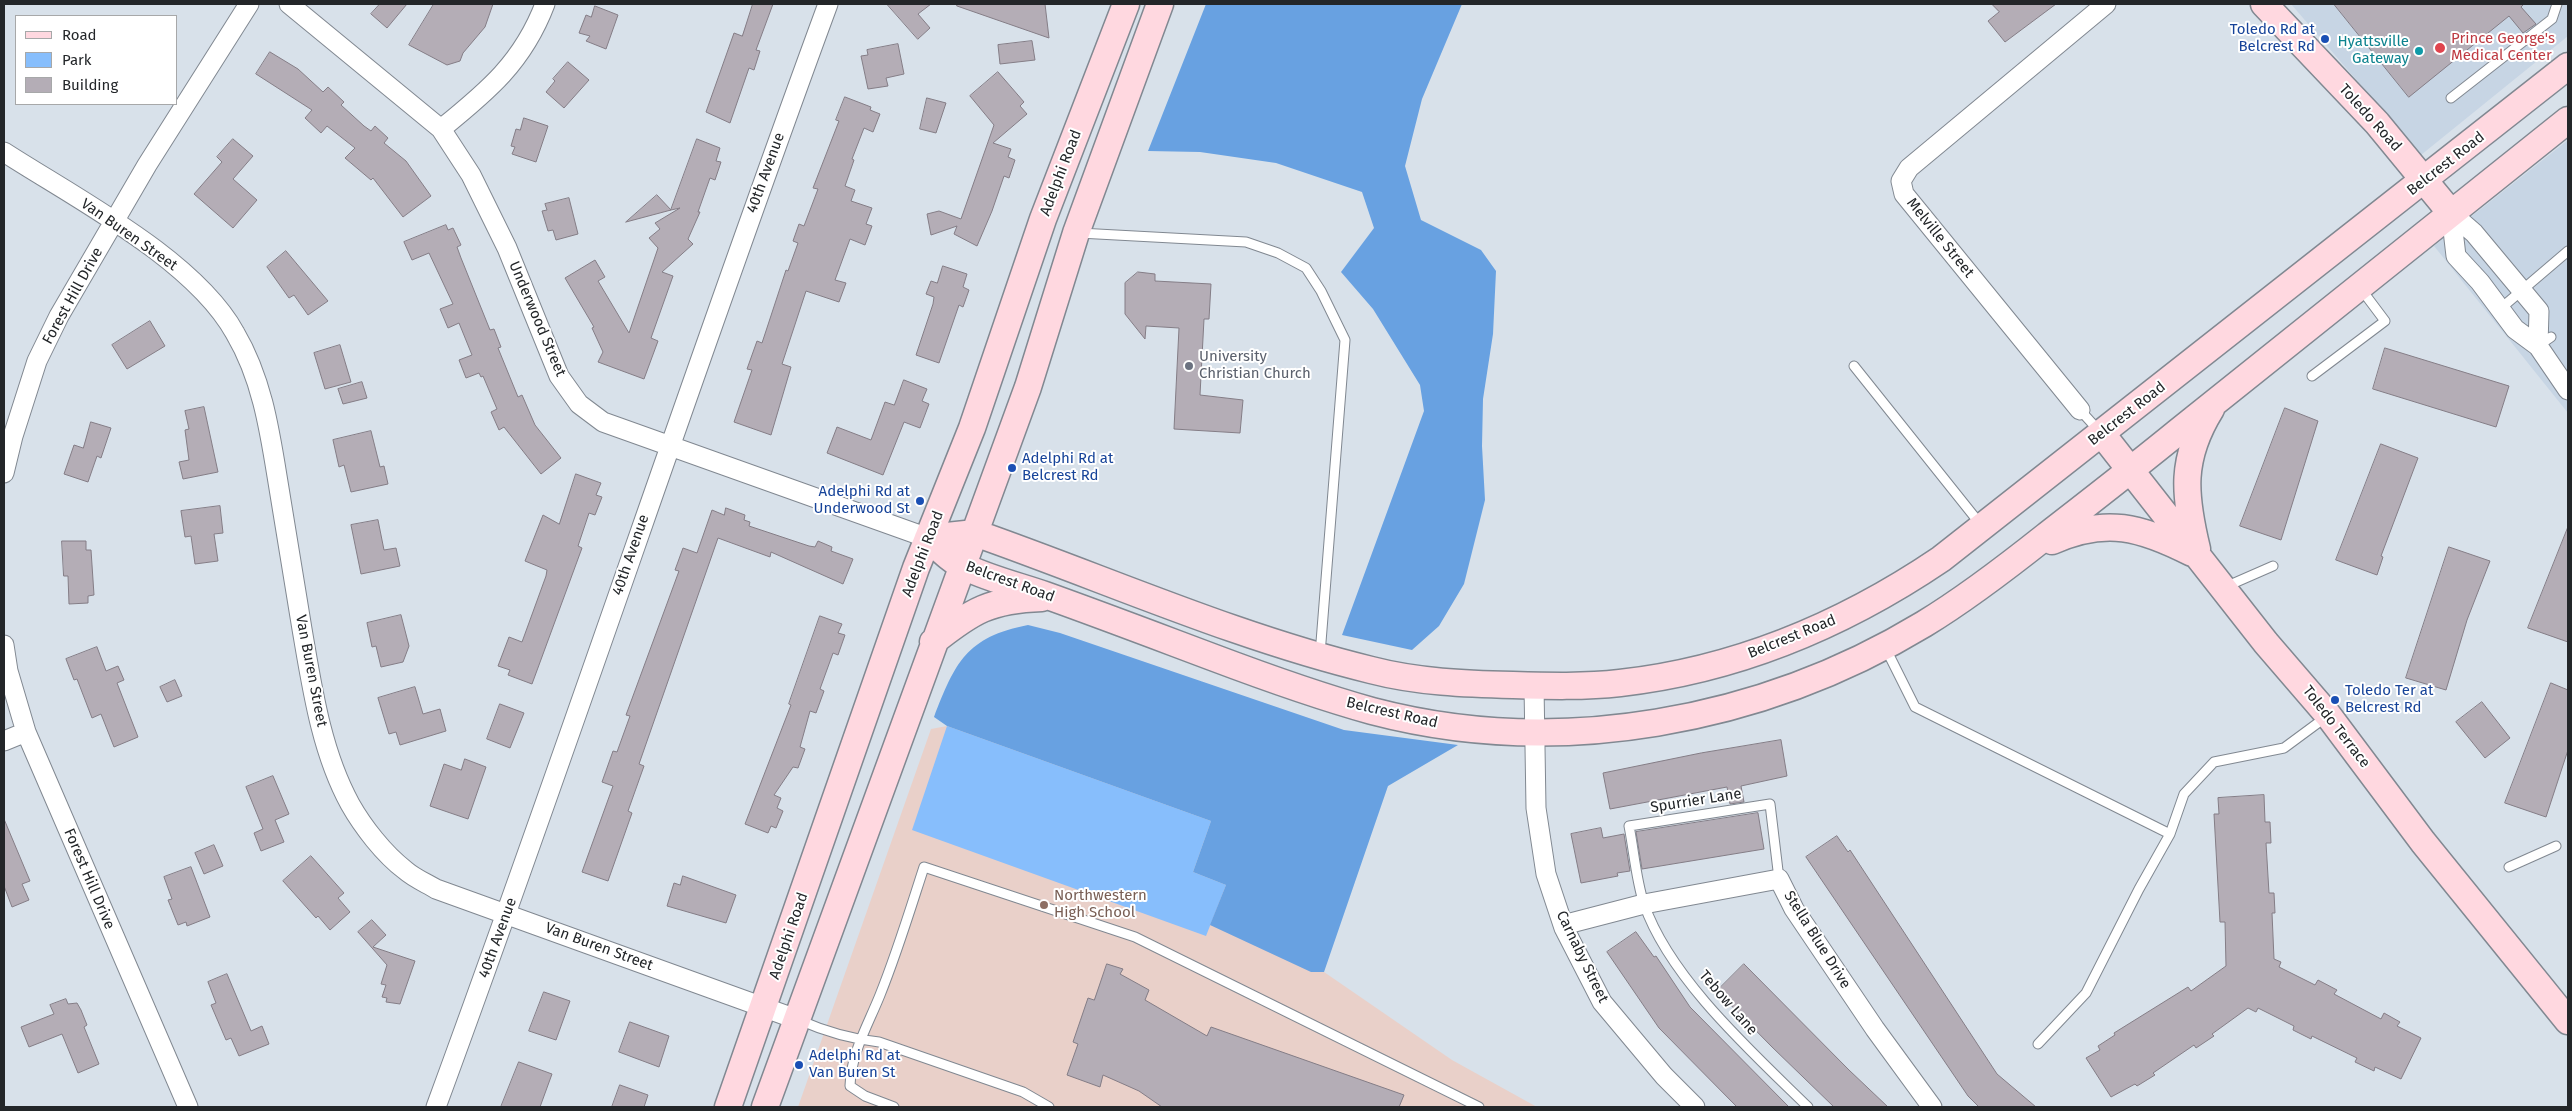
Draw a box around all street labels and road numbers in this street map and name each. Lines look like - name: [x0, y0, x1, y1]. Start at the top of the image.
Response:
- street label: Toledo Road: [2335, 81, 2405, 155]
- street label: Adelphi Road: [1036, 127, 1086, 219]
- street label: Belcrest Road: [2404, 128, 2488, 200]
- street label: 40th Avenue: [743, 130, 789, 216]
- street label: Van Buren Street: [77, 195, 181, 275]
- street label: Melville Street: [1902, 195, 1978, 281]
- street label: Forest Hill Drive: [39, 244, 107, 348]
- street label: Underwood Street: [505, 259, 569, 379]
- street label: Belcrest Road: [2085, 378, 2169, 450]
- street label: Adelphi Road: [898, 508, 948, 600]
- street label: 40th Avenue: [609, 512, 653, 598]
- street label: Belcrest Road: [963, 558, 1057, 606]
- street label: Belcrest Road: [1745, 611, 1839, 663]
- street label: Van Buren Street: [291, 614, 331, 728]
- street label: Toledo Terrace: [2298, 682, 2374, 772]
- street label: Belcrest Road: [1345, 694, 1439, 732]
- street label: Spurrier Lane: [1649, 785, 1743, 817]
- street label: Forest Hill Drive: [60, 826, 118, 932]
- street label: Stella Blue Drive: [1780, 888, 1854, 992]
- street label: Adelphi Road: [766, 890, 812, 982]
- street label: 40th Avenue: [475, 895, 521, 981]
- street label: Carnaby Street: [1552, 908, 1612, 1006]
- street label: Van Buren Street: [543, 919, 655, 975]
- street label: Tebow Lane: [1695, 967, 1761, 1039]

